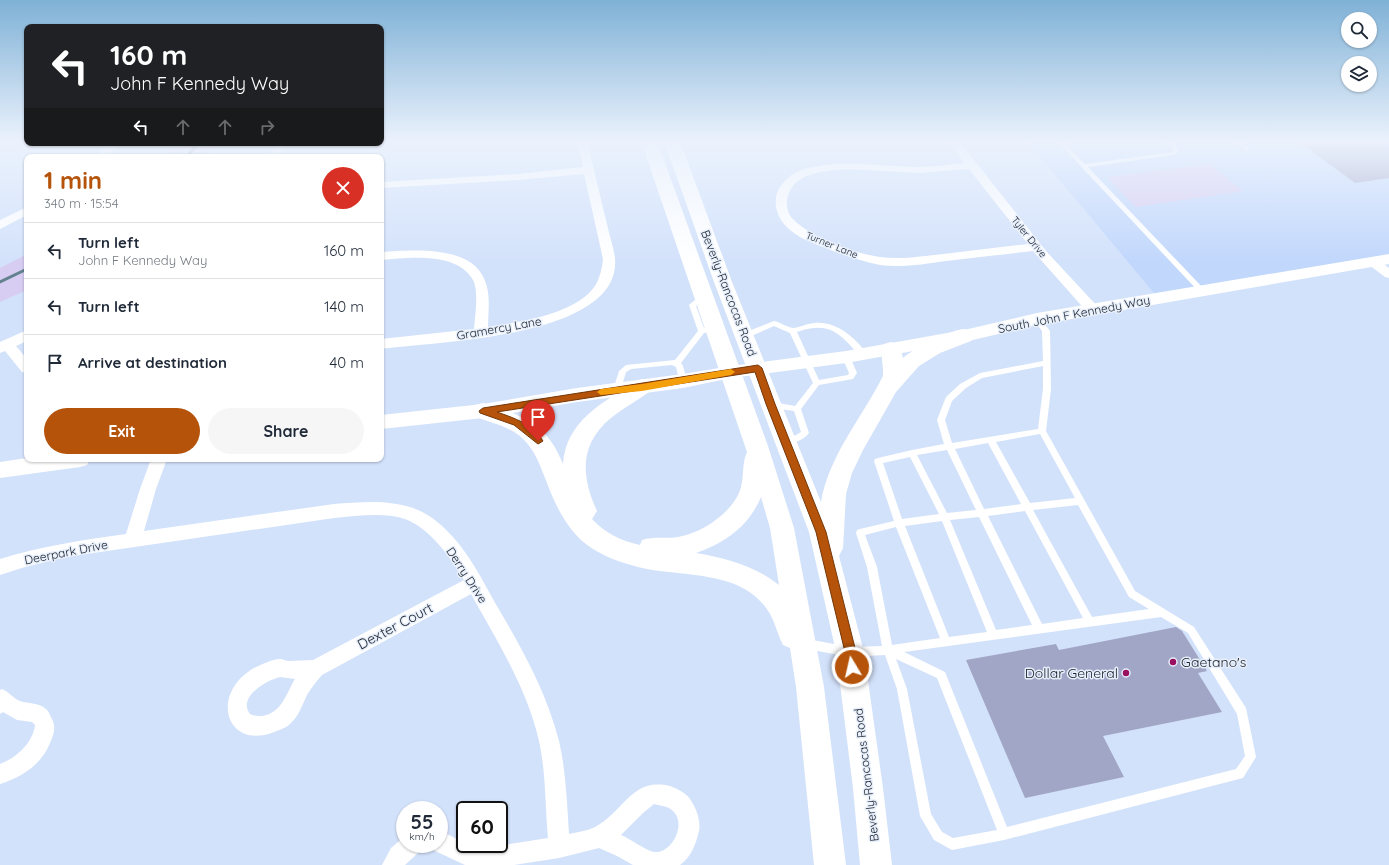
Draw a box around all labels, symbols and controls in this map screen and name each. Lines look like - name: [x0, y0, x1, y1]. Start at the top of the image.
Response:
- map controls: [1341, 12, 1377, 92]
- button: search: [1341, 12, 1377, 48]
- text: 160 m: [110, 37, 187, 72]
- icon: left: [44, 40, 96, 92]
- button: layers: [1341, 56, 1377, 92]
- text: John F Kennedy Way: [110, 72, 289, 95]
- icon: left: [130, 116, 152, 138]
- icon: ahead: [172, 116, 194, 138]
- icon: ahead: [214, 116, 236, 138]
- icon: right: [256, 116, 278, 138]
- text: 1 min: [44, 165, 102, 195]
- button: close: [322, 167, 364, 209]
- text: 340 m · 15:54: [44, 195, 119, 211]
- street label: Tyler Drive: [1008, 214, 1050, 261]
- street label: Beverly-Rancocas Road: [698, 228, 760, 358]
- street label: Turner Lane: [804, 229, 860, 261]
- text: Turn left: [78, 233, 140, 252]
- icon: left: [44, 240, 66, 262]
- text: 160 m: [324, 241, 364, 260]
- text: John F Kennedy Way: [78, 252, 207, 268]
- street label: South John F Kennedy Way: [997, 292, 1151, 336]
- icon: left: [44, 296, 66, 318]
- text: Turn left: [78, 297, 140, 316]
- text: 140 m: [324, 297, 364, 316]
- street label: Gramercy Lane: [455, 313, 543, 343]
- icon: arrive: [44, 352, 66, 374]
- text: Arrive at destination: [78, 353, 227, 372]
- text: 40 m: [329, 353, 364, 372]
- pin: [521, 400, 555, 441]
- icon: arrive: [527, 406, 549, 428]
- button: Exit: [44, 408, 200, 454]
- button: Share: [208, 408, 364, 454]
- street label: Deerpark Drive: [23, 537, 109, 567]
- street label: Derry Drive: [443, 544, 491, 606]
- street label: Dexter Court: [354, 598, 436, 653]
- position arrow: [831, 646, 873, 688]
- place label: Gaetano's: [1181, 653, 1246, 671]
- marker: Gaetano's: [1168, 657, 1178, 667]
- place label: Dollar General: [1025, 664, 1118, 682]
- marker: Dollar General: [1121, 668, 1131, 678]
- street label: Beverly-Rancocas Road: [850, 707, 882, 843]
- speed limit sign: 60: [456, 801, 508, 853]
- text: 55: [410, 809, 434, 834]
- text: km/h: [409, 830, 435, 843]

